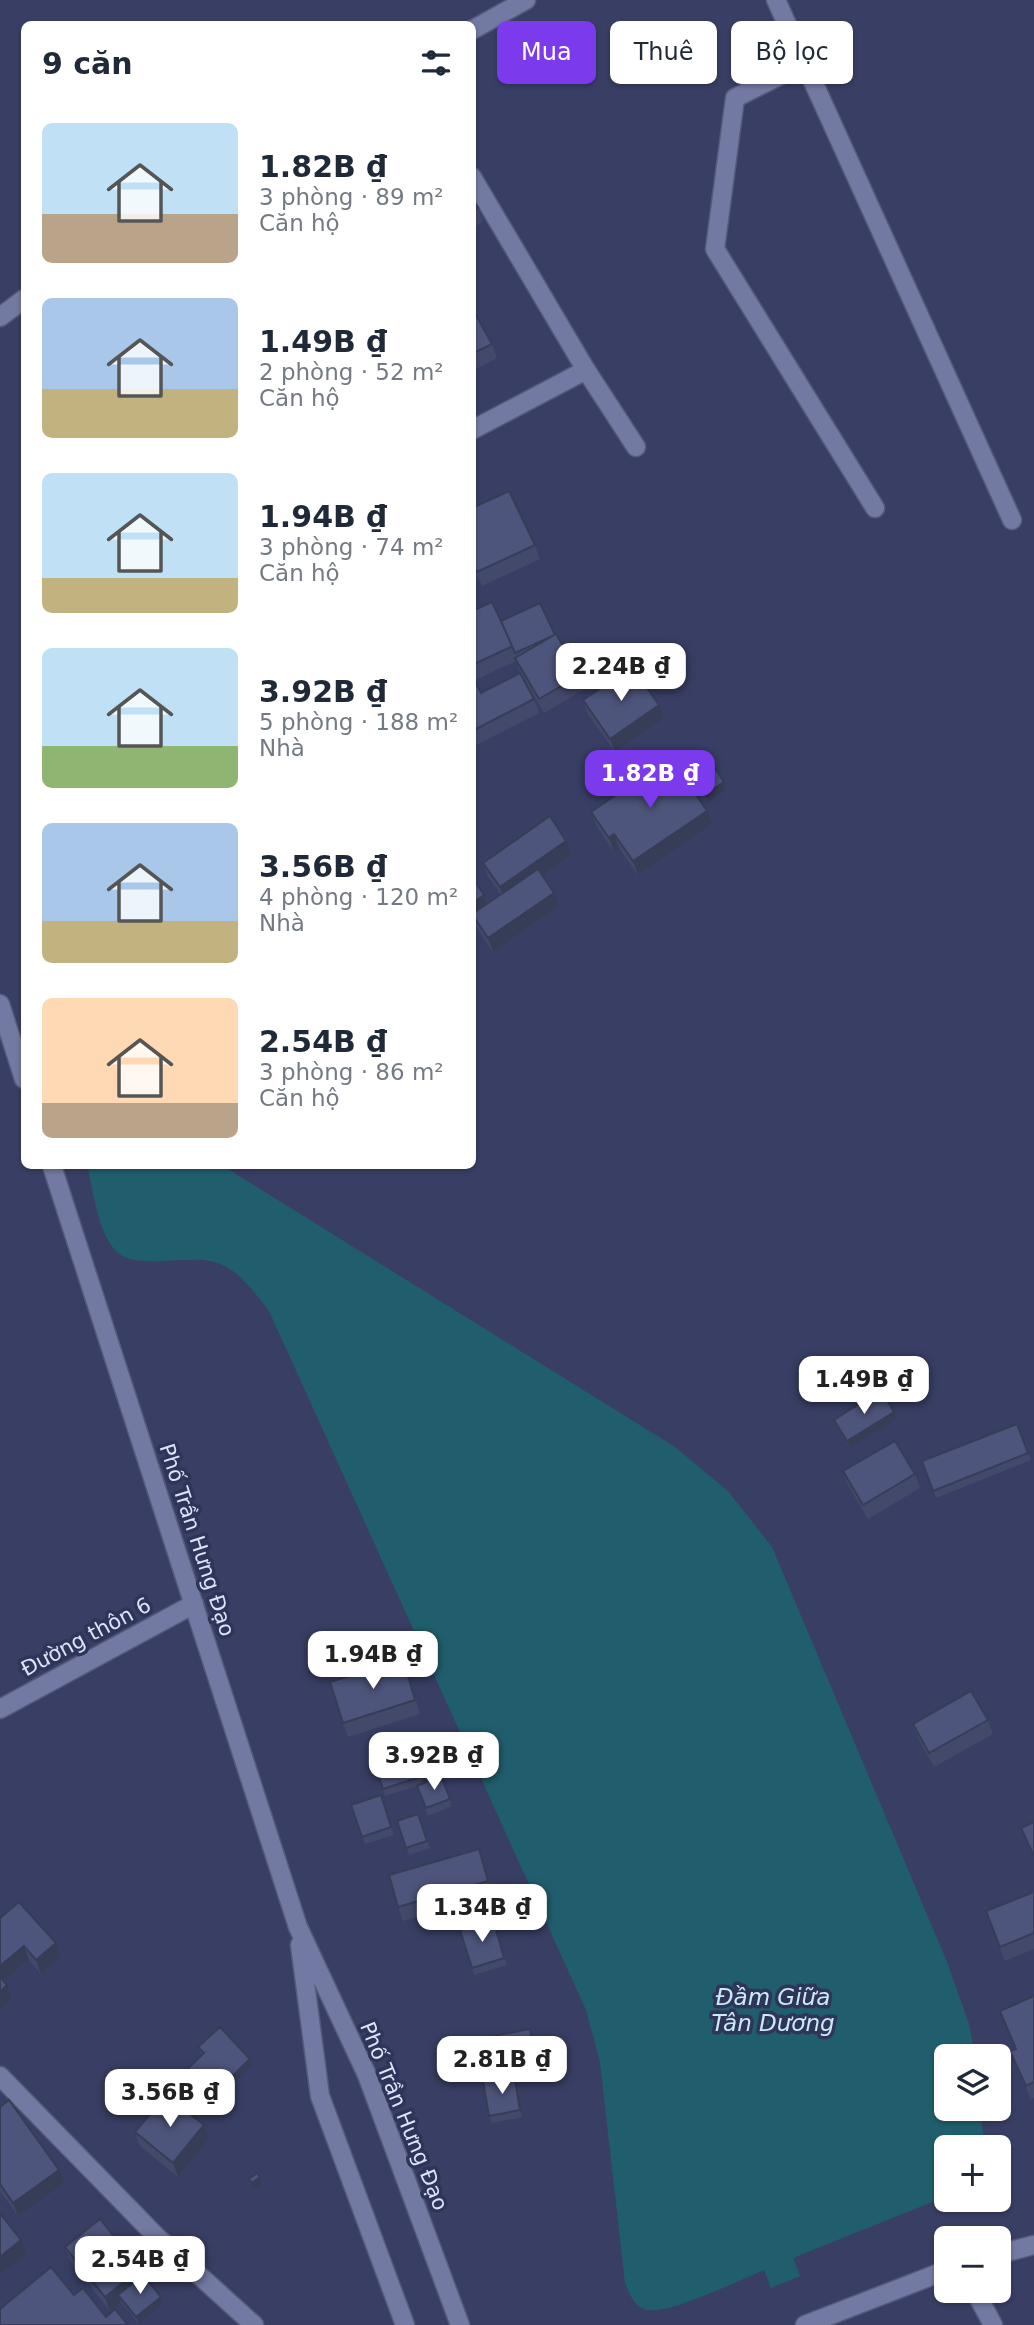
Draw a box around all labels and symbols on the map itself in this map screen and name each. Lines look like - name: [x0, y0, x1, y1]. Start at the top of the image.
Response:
- pin: 2.24B ₫: [556, 644, 686, 703]
- pin: 1.82B ₫: [585, 750, 715, 810]
- pin: 1.49B ₫: [799, 1356, 929, 1416]
- street label: Phố Trần Hưng Đạo: [155, 1441, 239, 1639]
- street label: Đường thôn 6: [17, 1593, 155, 1681]
- pin: 1.94B ₫: [308, 1632, 438, 1691]
- pin: 3.92B ₫: [369, 1732, 499, 1792]
- pin: 1.34B ₫: [417, 1884, 547, 1944]
- water label: Đầm Giữa Tân Dương: [711, 1984, 835, 2036]
- street label: Phố Trần Hưng Đạo: [355, 2018, 453, 2214]
- pin: 2.81B ₫: [437, 2036, 567, 2096]
- pin: 3.56B ₫: [105, 2070, 235, 2129]
- pin: 2.54B ₫: [75, 2236, 205, 2296]

